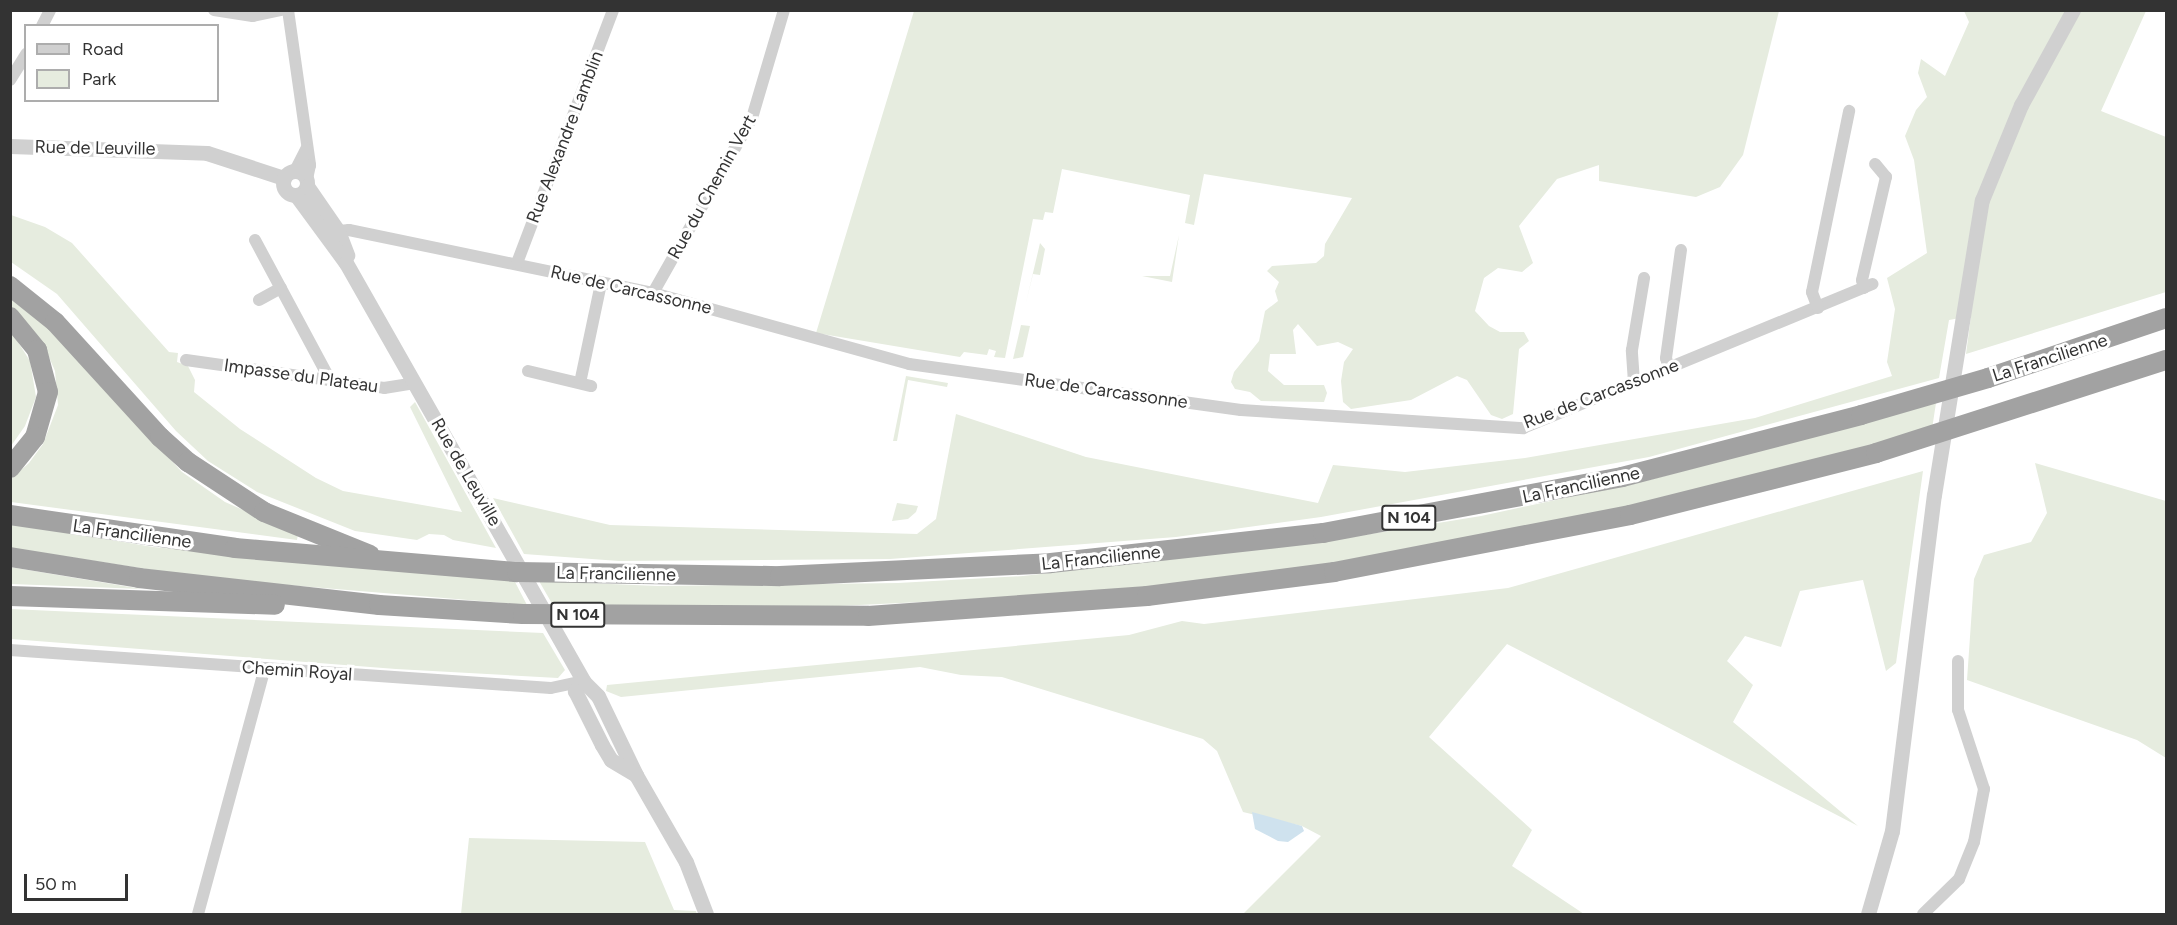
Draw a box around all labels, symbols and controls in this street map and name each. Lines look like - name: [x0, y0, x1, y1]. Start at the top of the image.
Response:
- legend: [24, 24, 219, 102]
- text: Road: [82, 38, 123, 60]
- street label: Rue Alexandre Lamblin: [522, 48, 608, 226]
- text: Park: [82, 68, 116, 90]
- street label: Rue du Chemin Vert: [663, 111, 761, 263]
- street label: Rue de Leuville: [34, 136, 156, 160]
- street label: Rue de Carcassonne: [548, 261, 714, 319]
- street label: La Francilienne: [1990, 329, 2110, 387]
- street label: Impasse du Plateau: [223, 354, 379, 398]
- street label: Rue de Carcassonne: [1520, 354, 1682, 434]
- street label: Rue de Carcassonne: [1023, 369, 1189, 413]
- street label: Rue de Leuville: [426, 414, 506, 530]
- street label: La Francilienne: [1520, 462, 1642, 508]
- road number: N 104: [1380, 505, 1438, 531]
- street label: La Francilienne: [71, 515, 193, 553]
- street label: La Francilienne: [1040, 541, 1162, 575]
- street label: La Francilienne: [556, 562, 676, 586]
- road number: N 104: [550, 602, 606, 628]
- street label: Chemin Royal: [241, 656, 353, 686]
- scale bar: [27, 862, 130, 900]
- text: 50 m: [35, 873, 77, 895]

